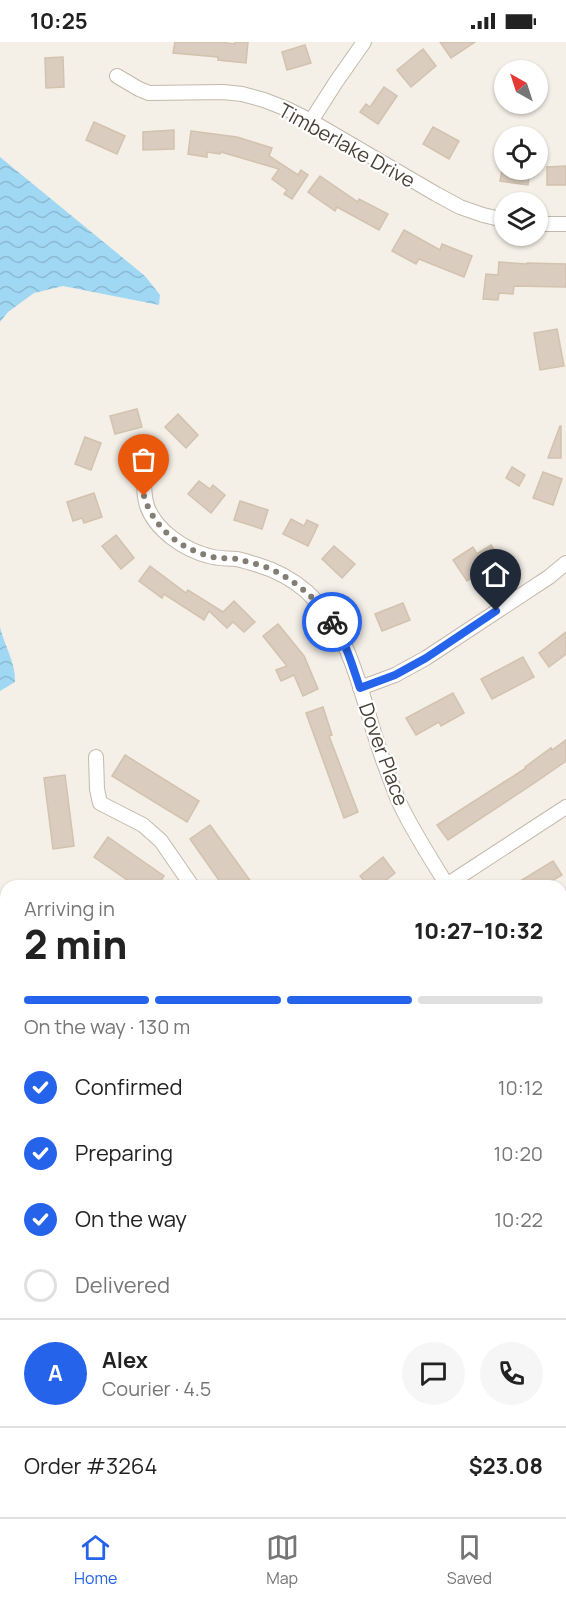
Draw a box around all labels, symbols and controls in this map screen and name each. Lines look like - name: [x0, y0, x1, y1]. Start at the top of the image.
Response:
- text: 10:25: [30, 6, 88, 36]
- north arrow: [494, 60, 548, 114]
- map controls: [494, 60, 548, 246]
- street label: Timberlake Drive: [274, 96, 420, 194]
- button: locate: [494, 126, 548, 180]
- button: layers: [494, 192, 548, 246]
- pin: [118, 434, 169, 496]
- icon: bag: [127, 443, 160, 476]
- pin: [470, 549, 521, 611]
- icon: home: [479, 558, 512, 591]
- courier: [302, 592, 362, 652]
- icon: bike: [316, 606, 349, 639]
- street label: Dover Place: [353, 699, 415, 809]
- text: Arriving in: [24, 895, 115, 922]
- text: 10:27–10:32: [414, 916, 543, 946]
- text: 2 min: [24, 917, 127, 971]
- text: On the way · 130 m: [24, 1013, 190, 1040]
- icon: check: [24, 1071, 57, 1104]
- text: Confirmed: [75, 1072, 183, 1102]
- text: 10:12: [498, 1074, 543, 1101]
- icon: check: [24, 1137, 57, 1170]
- text: Preparing: [75, 1138, 173, 1168]
- text: 10:20: [493, 1140, 543, 1167]
- icon: check: [24, 1203, 57, 1236]
- text: On the way: [75, 1204, 187, 1234]
- text: 10:22: [494, 1206, 543, 1233]
- text: Delivered: [75, 1270, 170, 1300]
- button: chat: [402, 1342, 465, 1405]
- button: phone: [480, 1342, 543, 1405]
- text: Alex: [102, 1345, 148, 1375]
- text: A: [48, 1358, 63, 1388]
- text: Courier · 4.5: [102, 1375, 211, 1402]
- text: Order #3264: [24, 1451, 157, 1481]
- text: $23.08: [469, 1451, 543, 1481]
- tab: Home: [74, 1531, 117, 1589]
- tab: Map: [266, 1531, 299, 1589]
- tab: Saved: [447, 1531, 492, 1589]

